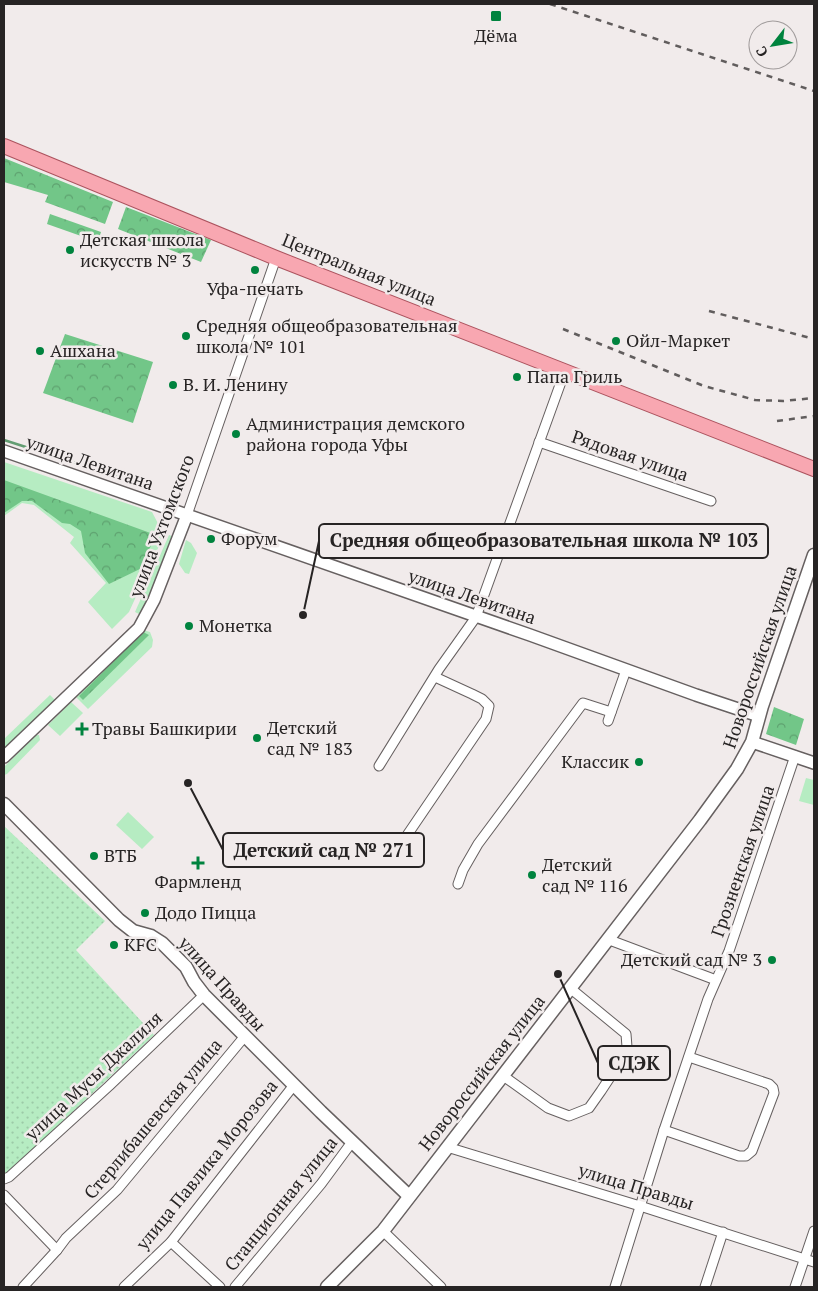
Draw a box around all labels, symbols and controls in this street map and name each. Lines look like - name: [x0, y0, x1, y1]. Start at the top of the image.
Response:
- marker: Дёма: [489, 9, 503, 23]
- north arrow: [748, 20, 798, 70]
- place label: Дёма: [474, 23, 518, 47]
- text: С: [751, 43, 772, 61]
- place label: Детская школа искусств № 3: [80, 227, 204, 272]
- street label: Центральная улица: [279, 227, 440, 311]
- marker: Детская школа искусств № 3: [64, 244, 76, 256]
- marker: Уфа-печать: [249, 264, 261, 276]
- place label: Уфа-печать: [207, 276, 303, 300]
- place label: Средняя общеобразовательная школа № 101: [196, 313, 458, 358]
- place label: Ойл-Маркет: [626, 328, 730, 352]
- marker: Средняя общеобразовательная школа № 101: [180, 330, 192, 342]
- marker: Ойл-Маркет: [610, 335, 622, 347]
- place label: Ашхана: [50, 338, 116, 362]
- marker: Ашхана: [34, 345, 46, 357]
- place label: Папа Гриль: [527, 364, 622, 388]
- marker: Папа Гриль: [511, 371, 523, 383]
- place label: В. И. Ленину: [183, 372, 289, 396]
- marker: В. И. Ленину: [167, 379, 179, 391]
- place label: Администрация демского района города Уфы: [246, 411, 465, 456]
- street label: Рядовая улица: [569, 424, 692, 486]
- marker: Администрация демского района города Уфы: [230, 428, 242, 440]
- street label: улица Левитана: [22, 429, 157, 495]
- street label: улица Ухтомского: [122, 451, 199, 601]
- callout: Средняя общеобразовательная школа № 103: [319, 524, 768, 558]
- place label: Форум: [221, 526, 277, 550]
- text: Средняя общеобразовательная школа № 103: [330, 527, 758, 552]
- marker: Форум: [205, 533, 217, 545]
- street label: Новороссийская улица: [716, 562, 802, 751]
- street label: улица Левитана: [404, 563, 539, 629]
- place label: Монетка: [199, 613, 272, 637]
- marker: Монетка: [183, 620, 195, 632]
- place label: Детский сад № 183: [267, 715, 353, 760]
- place label: Травы Башкирии: [92, 716, 237, 740]
- marker: Травы Башкирии: [76, 723, 88, 735]
- marker: Детский сад № 183: [251, 732, 263, 744]
- place label: Классик: [561, 749, 629, 773]
- marker: Классик: [633, 756, 645, 768]
- street label: Грозненская улица: [705, 782, 779, 940]
- callout: Детский сад № 271: [223, 833, 424, 867]
- text: Детский сад № 271: [234, 837, 414, 862]
- place label: ВТБ: [104, 843, 137, 867]
- marker: ВТБ: [88, 850, 100, 862]
- place label: Детский сад № 116: [542, 852, 628, 897]
- marker: Фармленд: [192, 857, 204, 869]
- place label: Фармленд: [155, 869, 241, 893]
- marker: Детский сад № 116: [526, 869, 538, 881]
- place label: Додо Пицца: [155, 900, 256, 924]
- marker: Додо Пицца: [139, 907, 151, 919]
- street label: улица Правды: [173, 930, 272, 1036]
- place label: KFC: [124, 932, 157, 956]
- marker: KFC: [108, 939, 120, 951]
- place label: Детский сад № 3: [621, 947, 762, 971]
- marker: Детский сад № 3: [766, 954, 778, 966]
- street label: Новороссийская улица: [413, 989, 550, 1155]
- street label: улица Мусы Джалиля: [19, 1005, 167, 1146]
- street label: Стерлибашевская улица: [78, 1033, 227, 1204]
- callout: СДЭК: [598, 1046, 670, 1080]
- text: СДЭК: [608, 1050, 660, 1075]
- street label: улица Павлика Морозова: [129, 1074, 282, 1255]
- street label: Станционная улица: [218, 1131, 342, 1276]
- street label: улица Правды: [575, 1157, 697, 1215]

